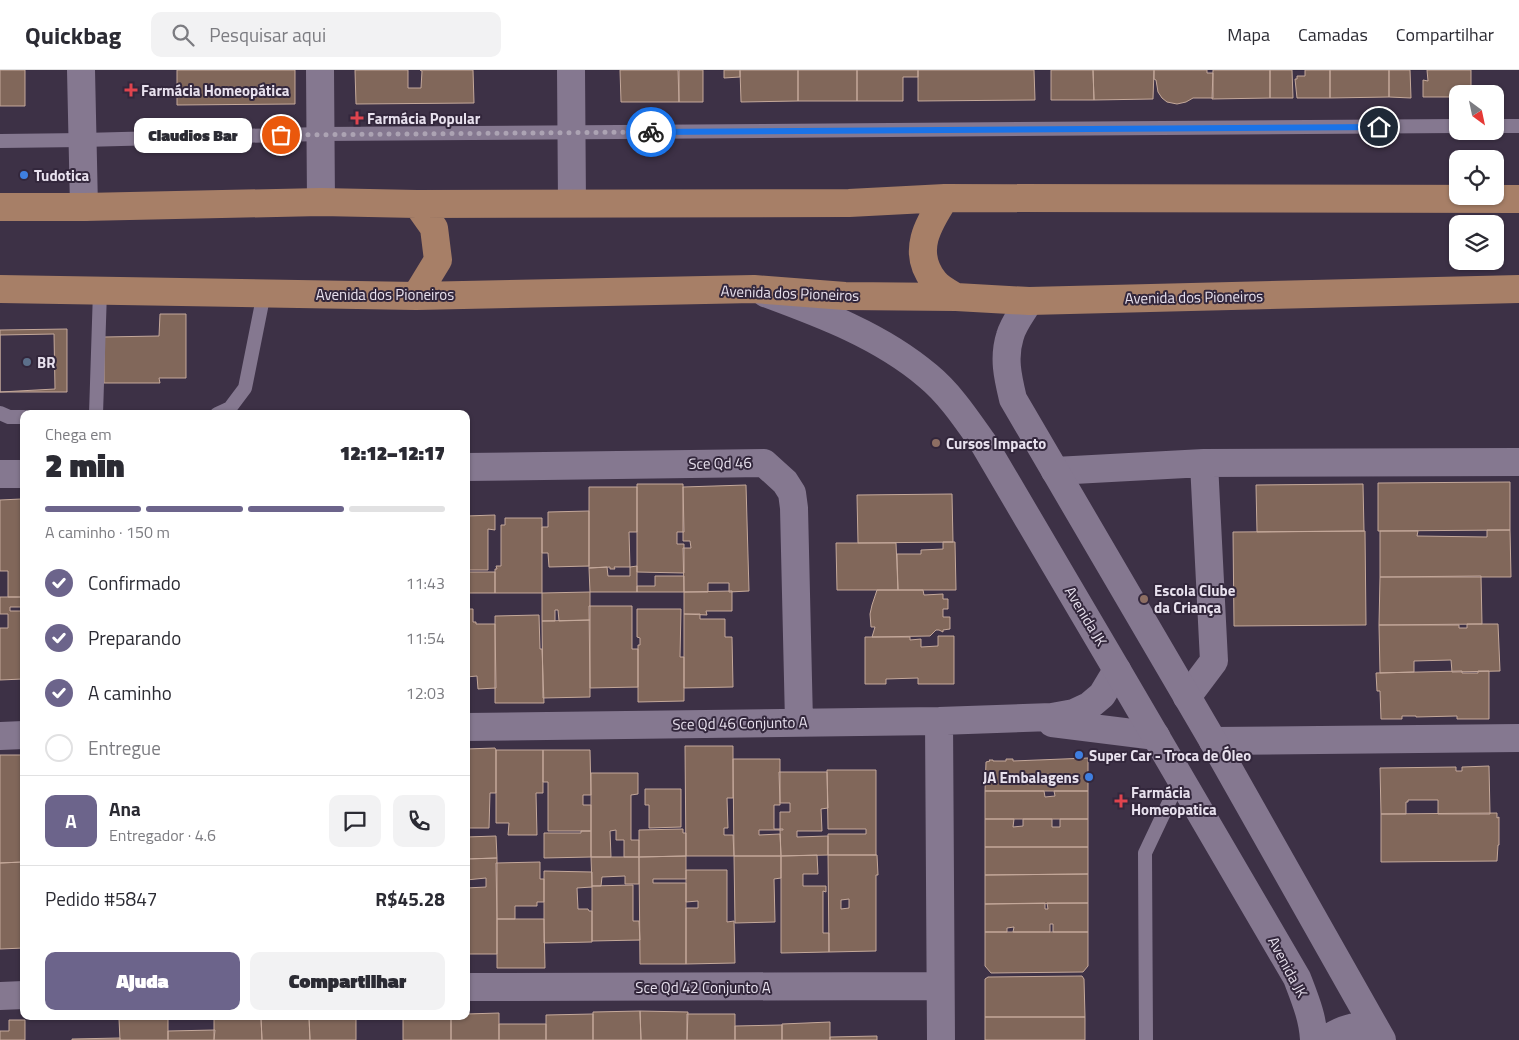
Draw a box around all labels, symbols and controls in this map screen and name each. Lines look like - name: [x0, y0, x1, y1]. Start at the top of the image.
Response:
- search box: [151, 12, 501, 57]
- text: Quickbag: [25, 17, 121, 53]
- text: Pesquisar aqui: [209, 20, 326, 49]
- icon: search: [169, 21, 197, 49]
- text: Mapa: [1227, 21, 1270, 48]
- text: Camadas: [1298, 21, 1368, 48]
- text: Compartilhar: [1396, 21, 1494, 48]
- place label: Farmácia Homeopática: [141, 79, 290, 102]
- marker: Farmácia Homeopática: [125, 84, 137, 96]
- north arrow: [1449, 85, 1504, 140]
- map controls: [1449, 85, 1504, 270]
- pin: [1358, 106, 1400, 148]
- place label: Farmácia Popular: [367, 107, 481, 130]
- courier: [626, 107, 676, 157]
- marker: Farmácia Popular: [351, 112, 363, 124]
- icon: home: [1365, 113, 1393, 141]
- pin: [260, 114, 302, 156]
- callout: Claudios Bar: [134, 118, 251, 152]
- icon: bike: [637, 118, 665, 146]
- icon: bag: [267, 121, 295, 149]
- text: Claudios Bar: [148, 123, 238, 147]
- button: locate: [1449, 150, 1504, 205]
- place label: Tudotica: [34, 164, 90, 187]
- marker: Tudotica: [18, 169, 30, 181]
- button: layers: [1449, 215, 1504, 270]
- street label: Avenida dos Pioneiros: [720, 279, 860, 307]
- street label: Avenida dos Pioneiros: [316, 283, 454, 306]
- street label: Avenida dos Pioneiros: [1125, 284, 1263, 310]
- place label: BR: [37, 351, 55, 374]
- marker: BR: [21, 356, 33, 368]
- text: Chega em: [45, 422, 112, 446]
- place label: Cursos Impacto: [946, 432, 1046, 455]
- marker: Cursos Impacto: [930, 437, 942, 449]
- text: 12:12–12:17: [340, 438, 445, 467]
- text: 2 min: [45, 441, 125, 489]
- street label: Sce Qd 46: [688, 451, 752, 475]
- text: A caminho · 150 m: [45, 520, 170, 544]
- text: Confirmado: [88, 568, 181, 597]
- icon: check: [45, 569, 73, 597]
- text: 11:43: [406, 571, 445, 595]
- place label: Escola Clube da Criança: [1154, 579, 1236, 619]
- street label: Avenida JK: [1059, 582, 1113, 651]
- marker: Escola Clube da Criança: [1138, 593, 1150, 605]
- text: Preparando: [88, 623, 181, 652]
- icon: check: [45, 624, 73, 652]
- text: 11:54: [406, 626, 445, 650]
- text: A caminho: [88, 678, 172, 707]
- icon: check: [45, 679, 73, 707]
- text: 12:03: [406, 681, 445, 705]
- street label: Sce Qd 46 Conjunto A: [672, 710, 808, 736]
- text: Entregue: [88, 733, 161, 762]
- place label: Super Car - Troca de Óleo: [1089, 744, 1251, 767]
- marker: Super Car - Troca de Óleo: [1073, 749, 1085, 761]
- place label: JA Embalagens: [983, 766, 1079, 789]
- marker: JA Embalagens: [1083, 771, 1095, 783]
- place label: Farmácia Homeopatica: [1131, 781, 1217, 821]
- text: Ana: [109, 794, 141, 823]
- button: chat: [329, 795, 381, 847]
- button: phone: [393, 795, 445, 847]
- marker: Farmácia Homeopatica: [1115, 795, 1127, 807]
- text: A: [65, 806, 77, 835]
- text: Entregador · 4.6: [109, 823, 216, 847]
- text: Pedido #5847: [45, 884, 157, 913]
- text: R$45.28: [375, 884, 445, 913]
- street label: Avenida JK: [1262, 932, 1314, 1002]
- button: Ajuda: [45, 952, 240, 1010]
- button: Compartilhar: [250, 952, 445, 1010]
- street label: Sce Qd 42 Conjunto A: [635, 976, 771, 999]

